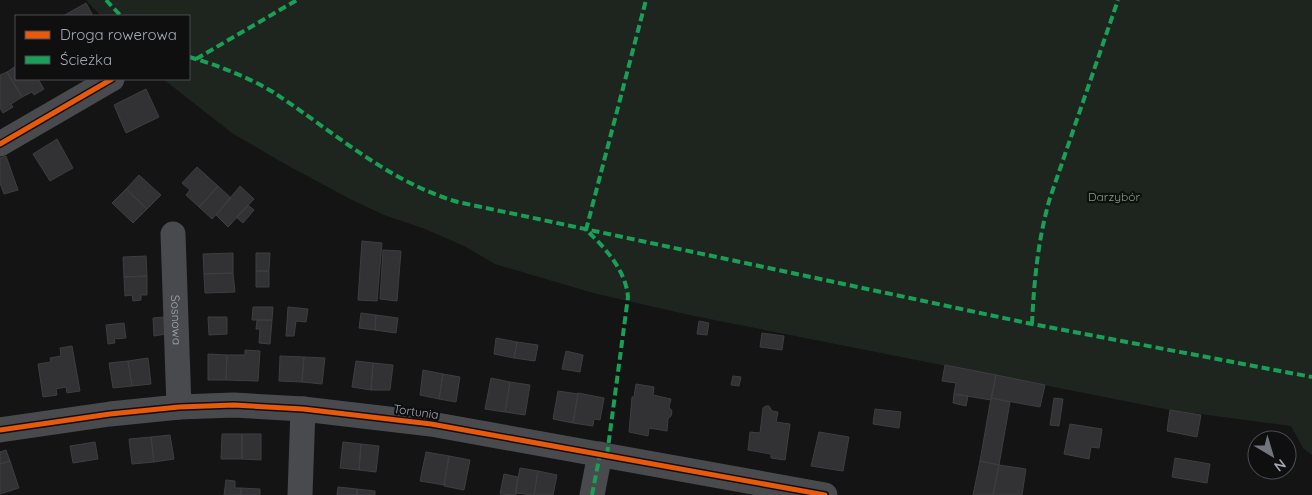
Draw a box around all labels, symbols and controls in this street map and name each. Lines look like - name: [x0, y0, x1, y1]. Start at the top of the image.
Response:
- legend: [15, 15, 190, 80]
- text: Droga rowerowa: [60, 25, 177, 44]
- text: Ścieżka: [60, 50, 112, 69]
- park label: Darzybór: [1088, 189, 1140, 204]
- street label: Sosnowa: [168, 295, 185, 345]
- street label: Tortunia: [393, 401, 440, 422]
- north arrow: [1247, 430, 1297, 480]
- text: N: [1270, 455, 1290, 476]

